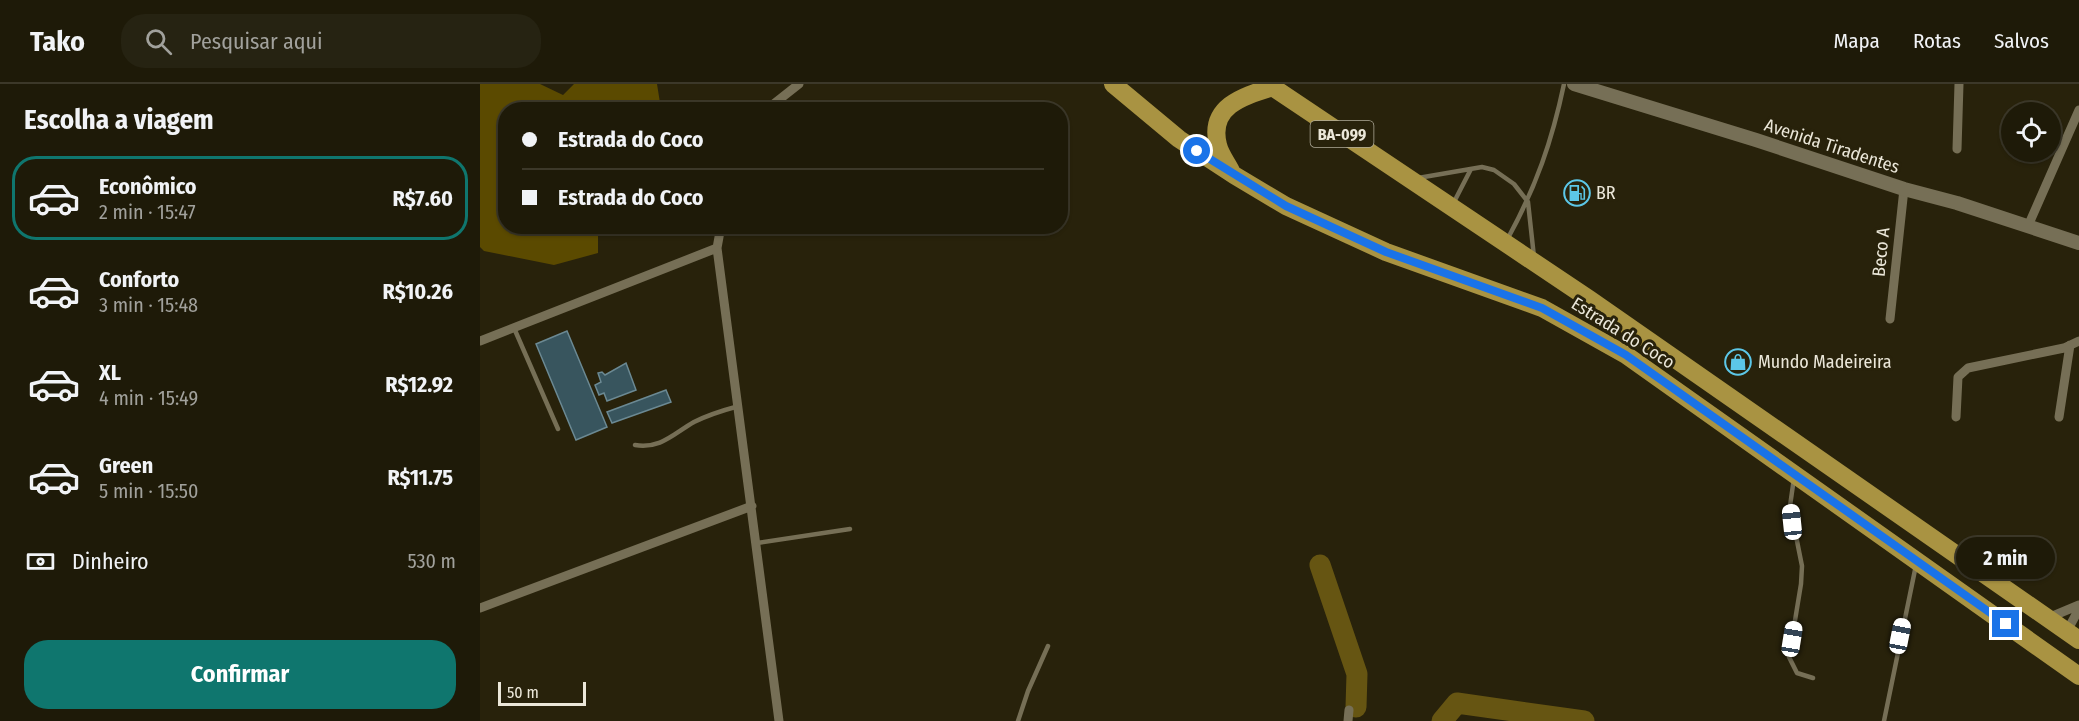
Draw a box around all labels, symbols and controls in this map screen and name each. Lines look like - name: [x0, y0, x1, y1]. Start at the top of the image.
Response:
- search box: [121, 14, 541, 68]
- text: Tako: [30, 25, 85, 58]
- icon: search: [142, 25, 175, 58]
- text: Pesquisar aqui: [190, 28, 323, 55]
- text: Mapa: [1833, 28, 1880, 54]
- text: Rotas: [1913, 28, 1961, 54]
- text: Salvos: [1994, 28, 2049, 54]
- map controls: [2001, 102, 2061, 162]
- button: locate: [2001, 102, 2061, 162]
- text: Escolha a viagem: [24, 104, 214, 136]
- street label: Avenida Tiradentes: [1762, 114, 1903, 178]
- road number: BA-099: [1310, 121, 1374, 147]
- text: Estrada do Coco: [558, 126, 704, 153]
- route start: [1183, 137, 1210, 164]
- icon: car: [27, 171, 81, 225]
- text: Econômico: [99, 173, 197, 200]
- fuel station icon: BR: [1562, 178, 1592, 208]
- place label: BR: [1596, 182, 1616, 204]
- text: Estrada do Coco: [558, 184, 704, 211]
- text: R$7.60: [392, 185, 453, 212]
- text: 2 min · 15:47: [99, 200, 196, 224]
- street label: Beco A: [1867, 226, 1895, 278]
- icon: car: [27, 264, 81, 318]
- text: Conforto: [99, 266, 179, 293]
- text: R$10.26: [383, 278, 453, 305]
- text: 3 min · 15:48: [99, 293, 198, 317]
- street label: Estrada do Coco: [1567, 293, 1679, 373]
- shop icon: Mundo Madeireira: [1723, 347, 1753, 377]
- place label: Mundo Madeireira: [1758, 351, 1892, 373]
- icon: car: [27, 357, 81, 411]
- text: XL: [99, 359, 121, 386]
- text: R$12.92: [385, 371, 453, 398]
- text: 4 min · 15:49: [99, 386, 198, 410]
- icon: car: [27, 450, 81, 504]
- text: Green: [99, 452, 153, 479]
- text: R$11.75: [387, 464, 453, 491]
- text: 5 min · 15:50: [99, 479, 198, 503]
- car: [1781, 503, 1803, 541]
- callout: 2 min: [1956, 537, 2056, 579]
- icon: cash: [24, 545, 57, 578]
- text: 2 min: [1983, 546, 2028, 570]
- text: Dinheiro: [72, 548, 149, 575]
- text: 530 m: [407, 549, 456, 573]
- route end: [1992, 610, 2019, 637]
- car: [1888, 617, 1912, 655]
- car: [1780, 620, 1804, 658]
- button: Confirmar: [24, 640, 456, 709]
- scale bar: [498, 679, 586, 706]
- text: 50 m: [507, 683, 539, 702]

